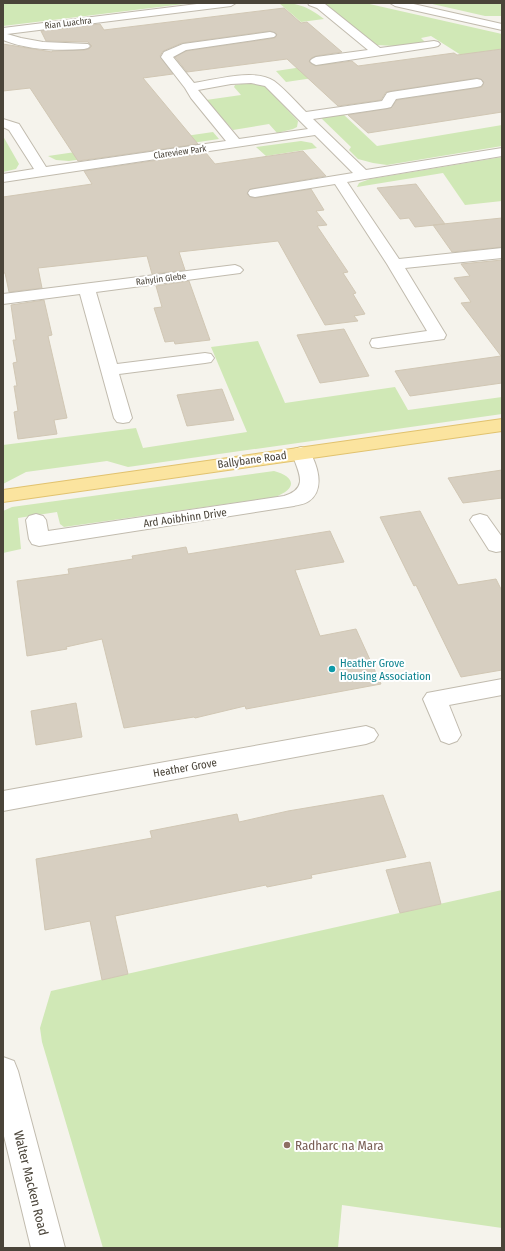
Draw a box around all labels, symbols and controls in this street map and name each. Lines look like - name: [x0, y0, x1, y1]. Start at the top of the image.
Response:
- street label: Rian Luachra: [44, 15, 93, 31]
- street label: Clareview Park: [153, 143, 208, 161]
- street label: Rahylin Glebe: [135, 271, 187, 287]
- street label: Ballybane Road: [217, 449, 287, 471]
- street label: Ard Aoibhinn Drive: [142, 506, 228, 530]
- place label: Heather Grove Housing Association: [340, 657, 431, 683]
- marker: Heather Grove Housing Association: [327, 664, 337, 674]
- street label: Heather Grove: [152, 756, 218, 780]
- street label: Walter Macken Road: [11, 1129, 51, 1237]
- place label: Radharc na Mara: [295, 1138, 384, 1153]
- marker: Radharc na Mara: [282, 1140, 292, 1150]

